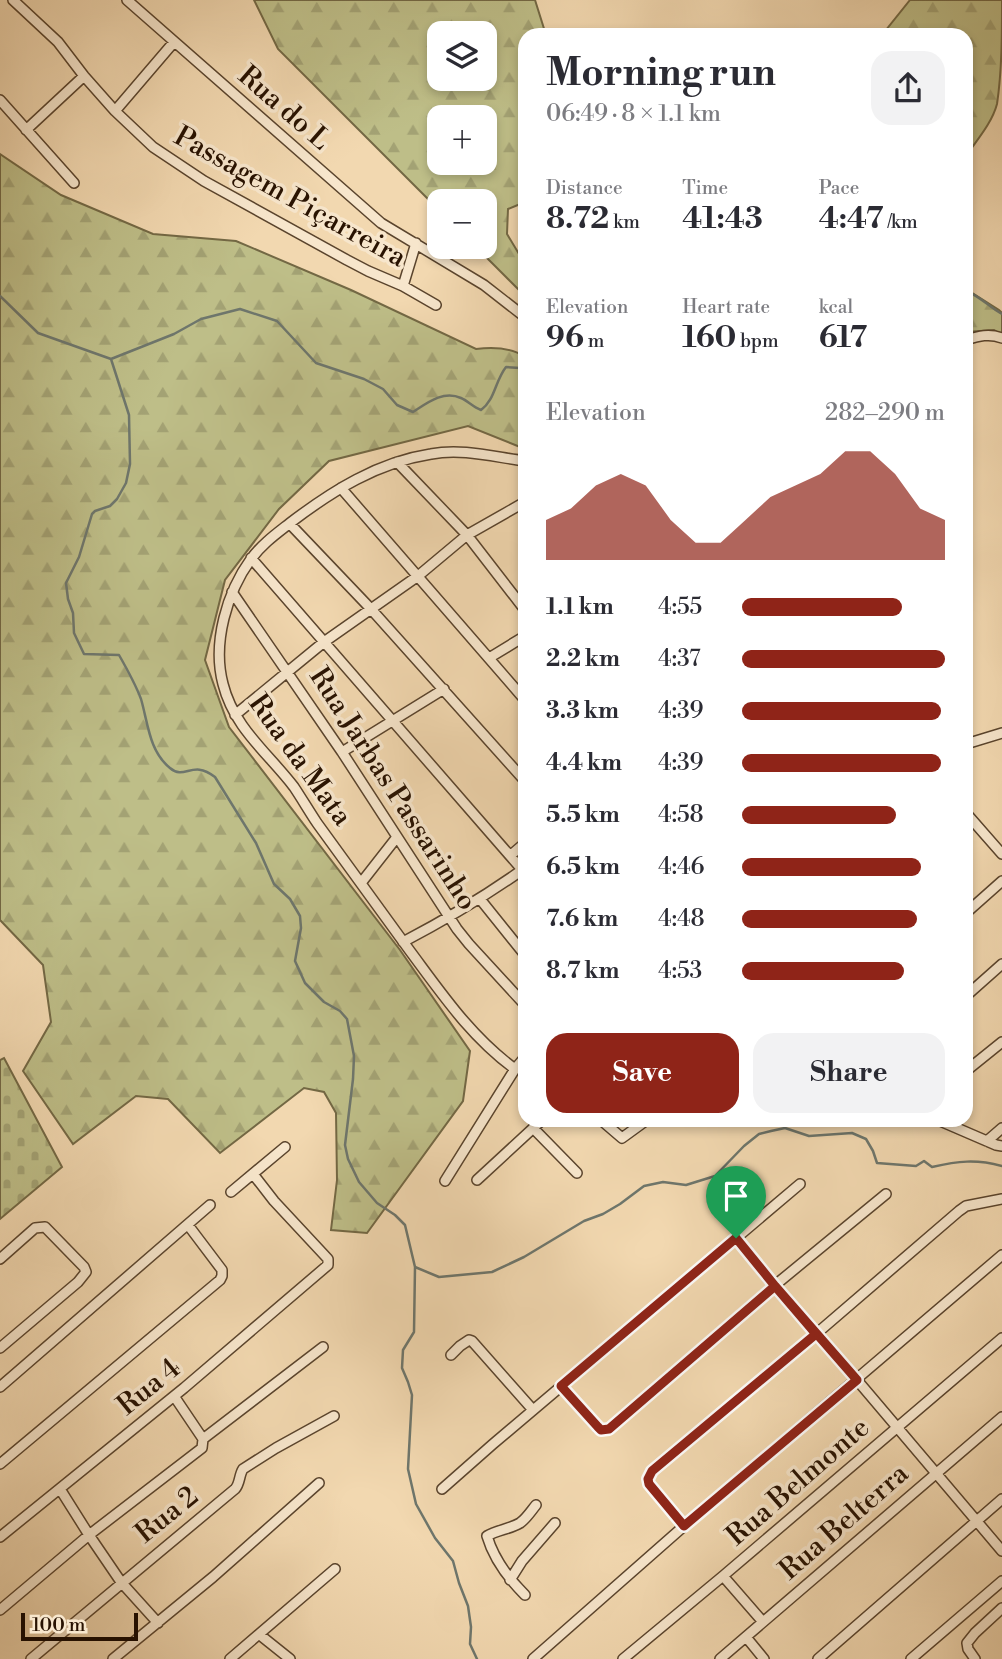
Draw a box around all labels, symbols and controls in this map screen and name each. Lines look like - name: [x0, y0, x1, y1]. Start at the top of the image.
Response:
- map controls: [427, 21, 497, 259]
- button: layers: [427, 21, 497, 91]
- text: Morning run: [546, 50, 776, 97]
- button: share: [871, 51, 945, 125]
- street label: Rua do L: [231, 58, 337, 158]
- text: 06:49 · 8 × 1.1 km: [546, 100, 721, 128]
- button: +: [427, 105, 497, 175]
- street label: Passagem Piçarreira: [168, 119, 413, 276]
- text: Distance: [546, 176, 623, 200]
- text: Time: [682, 176, 728, 200]
- text: Pace: [819, 176, 859, 200]
- button: −: [427, 189, 497, 259]
- text: 8.72: [546, 200, 609, 238]
- text: 41:43: [682, 200, 763, 238]
- text: 4:47: [819, 200, 883, 238]
- text: km: [609, 210, 640, 234]
- text: /km: [883, 210, 918, 234]
- text: Elevation: [546, 295, 628, 319]
- text: Heart rate: [682, 295, 770, 319]
- text: kcal: [819, 295, 853, 319]
- text: 96: [546, 319, 584, 357]
- text: 160: [682, 319, 736, 357]
- text: 617: [819, 319, 867, 357]
- text: m: [584, 329, 604, 353]
- text: bpm: [736, 329, 779, 353]
- text: Elevation: [546, 399, 646, 427]
- text: 282–290 m: [825, 399, 945, 427]
- text: 1.1 km: [546, 593, 614, 621]
- text: 4:55: [658, 593, 702, 621]
- text: 2.2 km: [546, 645, 620, 673]
- text: 4:37: [658, 645, 701, 673]
- street label: Rua Jarbas Passarinho: [301, 661, 485, 917]
- street label: Rua da Mata: [240, 687, 360, 833]
- text: 3.3 km: [546, 697, 619, 725]
- text: 4:39: [658, 697, 704, 725]
- text: 4.4 km: [546, 749, 622, 777]
- text: 4:39: [658, 749, 704, 777]
- text: 5.5 km: [546, 801, 620, 829]
- text: 4:58: [658, 801, 704, 829]
- text: 6.5 km: [546, 853, 620, 881]
- text: 4:46: [658, 853, 705, 881]
- text: 7.6 km: [546, 905, 618, 933]
- text: 4:48: [658, 905, 705, 933]
- text: 8.7 km: [546, 957, 619, 985]
- text: 4:53: [658, 957, 702, 985]
- button: Save: [546, 1033, 739, 1113]
- button: Share: [753, 1033, 945, 1113]
- pin: [706, 1166, 766, 1238]
- icon: arrive: [717, 1177, 755, 1215]
- street label: Rua 4: [110, 1351, 188, 1423]
- street label: Rua Belmonte: [719, 1410, 877, 1554]
- street label: Rua Belterra: [772, 1456, 916, 1588]
- street label: Rua 2: [128, 1479, 206, 1551]
- scale bar: [21, 1610, 138, 1642]
- text: 100 m: [32, 1613, 85, 1637]

